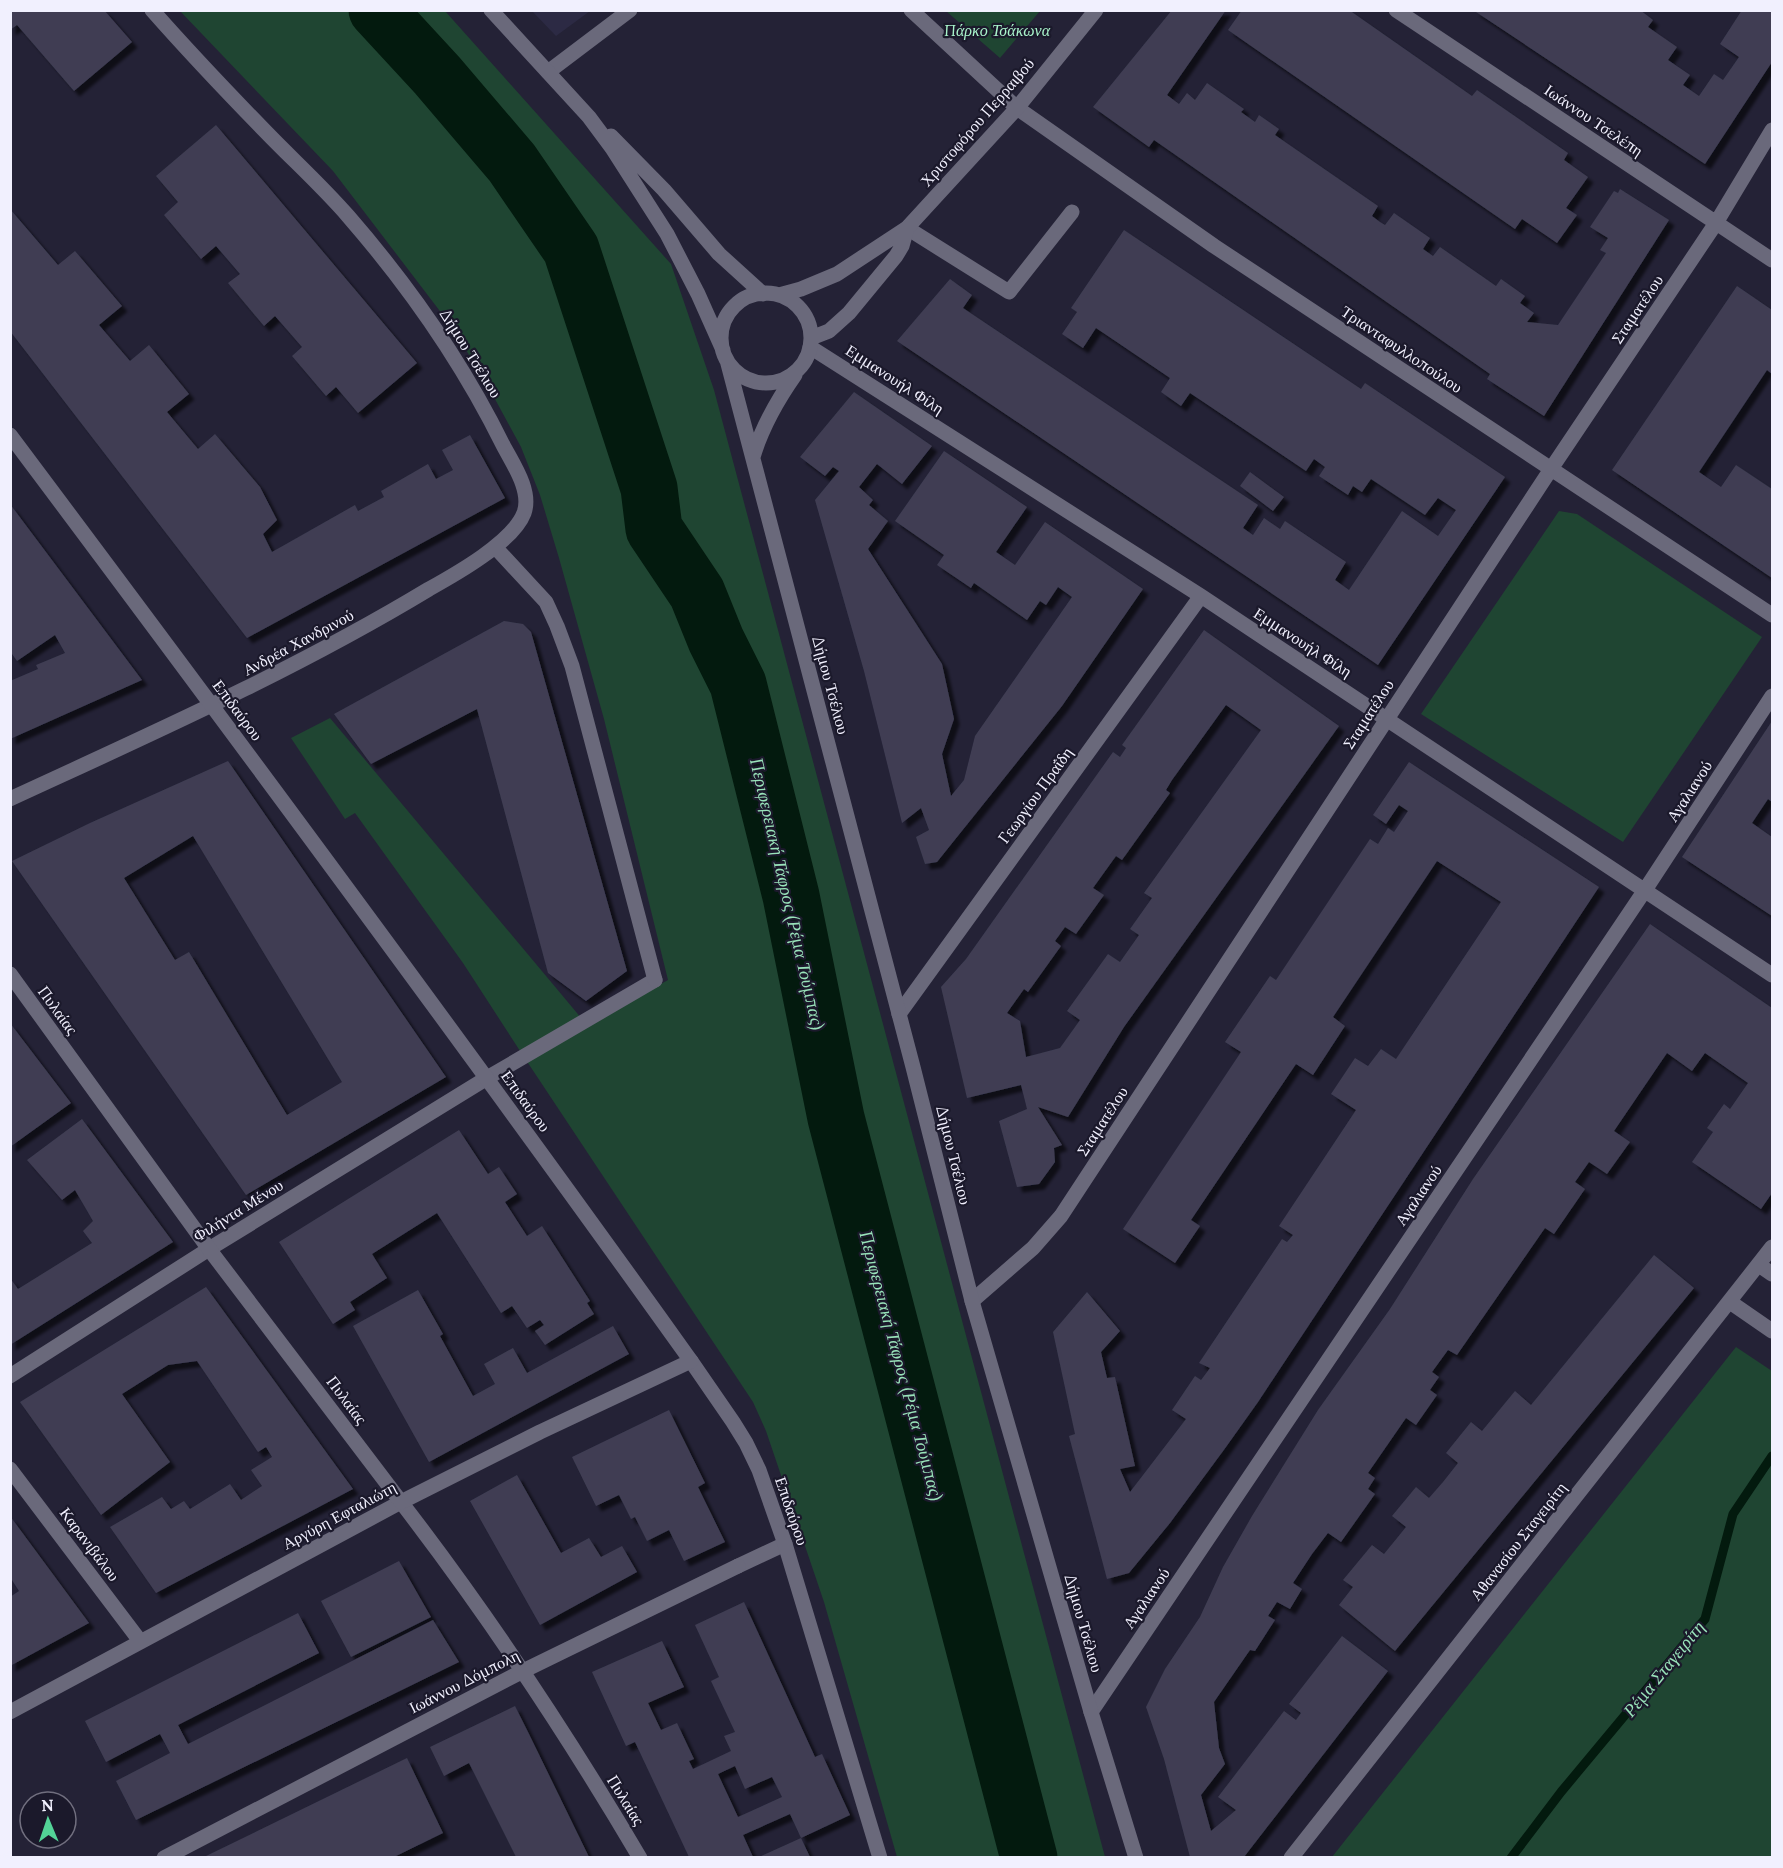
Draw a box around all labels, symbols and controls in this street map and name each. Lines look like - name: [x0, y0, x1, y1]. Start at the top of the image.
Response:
- park label: Πάρκο Τσάκωνα: [944, 20, 1051, 40]
- street label: Χριστοφόρου Περραιβού: [916, 54, 1038, 190]
- street label: Ιωάννου Τσελέπη: [1541, 80, 1647, 160]
- street label: Σταματέλου: [1607, 271, 1667, 347]
- street label: Τριανταφυλλοπούλου: [1338, 301, 1467, 397]
- street label: Δήμου Τσέλιου: [436, 305, 506, 401]
- street label: Εμμανουήλ Φίλη: [842, 340, 948, 418]
- street label: Εμμανουήλ Φίλη: [1250, 603, 1356, 681]
- street label: Ανδρέα Χανδρινού: [239, 604, 357, 680]
- street label: Δήμου Τσέλιου: [808, 633, 854, 737]
- street label: Σταματέλου: [1338, 675, 1398, 753]
- street label: Επιδαύρου: [209, 676, 267, 744]
- street label: Γεωργίου Πραΐδη: [993, 743, 1077, 847]
- water label: Περιφερειακή Τάφρος (Ρέμα Τούμπας): [745, 756, 830, 1032]
- street label: Αγαλιανού: [1662, 756, 1716, 826]
- street label: Πυλαίας: [34, 982, 83, 1039]
- street label: Επιδαύρου: [497, 1066, 555, 1136]
- street label: Σταματέλου: [1072, 1082, 1132, 1160]
- street label: Δήμου Τσέλιου: [932, 1103, 976, 1207]
- street label: Αγαλιανού: [1390, 1161, 1446, 1229]
- street label: Φιλήντα Μένου: [189, 1174, 287, 1246]
- water label: Περιφερειακή Τάφρος (Ρέμα Τούμπας): [854, 1228, 949, 1503]
- street label: Πυλαίας: [322, 1372, 372, 1429]
- street label: Επιδαύρου: [771, 1474, 813, 1548]
- street label: Αργύρη Εφταλιώτη: [279, 1477, 399, 1553]
- street label: Αθανασίου Σταγειρίτη: [1465, 1478, 1571, 1604]
- street label: Καρανιβάλου: [56, 1503, 124, 1585]
- street label: Αγαλιανού: [1118, 1564, 1174, 1632]
- street label: Δήμου Τσέλιου: [1060, 1572, 1108, 1675]
- water label: Ρέμα Σταγειρίτη: [1617, 1616, 1709, 1722]
- street label: Ιωάννου Δόμπολη: [406, 1645, 522, 1717]
- street label: Πυλαίας: [603, 1771, 649, 1829]
- north arrow: [18, 1790, 78, 1850]
- text: N: [41, 1795, 54, 1815]

